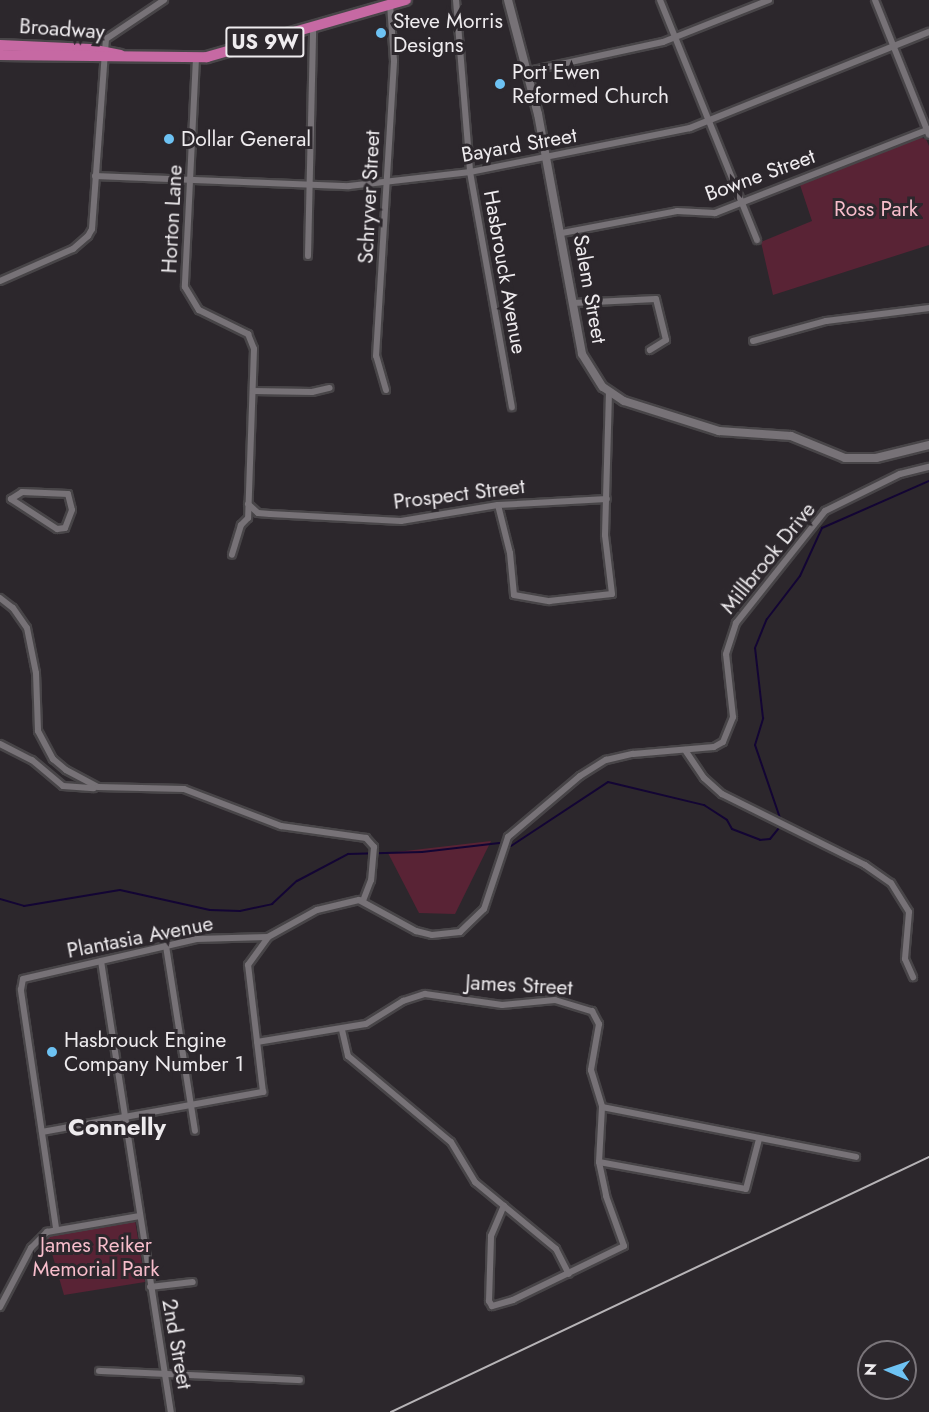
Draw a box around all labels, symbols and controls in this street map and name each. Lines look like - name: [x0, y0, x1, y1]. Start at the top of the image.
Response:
- place label: Steve Morris Designs: [393, 8, 503, 58]
- street label: Broadway: [18, 13, 106, 45]
- road number: US 9W: [224, 25, 306, 59]
- marker: Steve Morris Designs: [374, 26, 388, 40]
- place label: Port Ewen Reformed Church: [512, 59, 669, 109]
- marker: Port Ewen Reformed Church: [493, 77, 507, 91]
- street label: Bayard Street: [459, 122, 579, 168]
- place label: Dollar General: [181, 126, 311, 152]
- street label: Schryver Street: [353, 130, 385, 264]
- marker: Dollar General: [162, 132, 176, 146]
- street label: Bowne Street: [701, 143, 819, 207]
- street label: Horton Lane: [157, 164, 187, 274]
- street label: Hasbrouck Avenue: [478, 188, 532, 356]
- park label: Ross Park: [834, 196, 918, 222]
- street label: Salem Street: [568, 233, 612, 345]
- street label: Prospect Street: [392, 473, 526, 515]
- street label: Millbrook Drive: [715, 497, 821, 619]
- street label: Plantasia Avenue: [65, 910, 215, 964]
- street label: James Street: [465, 970, 573, 1000]
- place label: Hasbrouck Engine Company Number 1: [64, 1027, 244, 1077]
- marker: Hasbrouck Engine Company Number 1: [45, 1045, 59, 1059]
- district label: Connelly: [68, 1113, 166, 1141]
- park label: James Reiker Memorial Park: [33, 1232, 159, 1282]
- street label: 2nd Street: [157, 1297, 197, 1391]
- north arrow: [857, 1340, 917, 1400]
- text: N: [859, 1363, 882, 1376]

